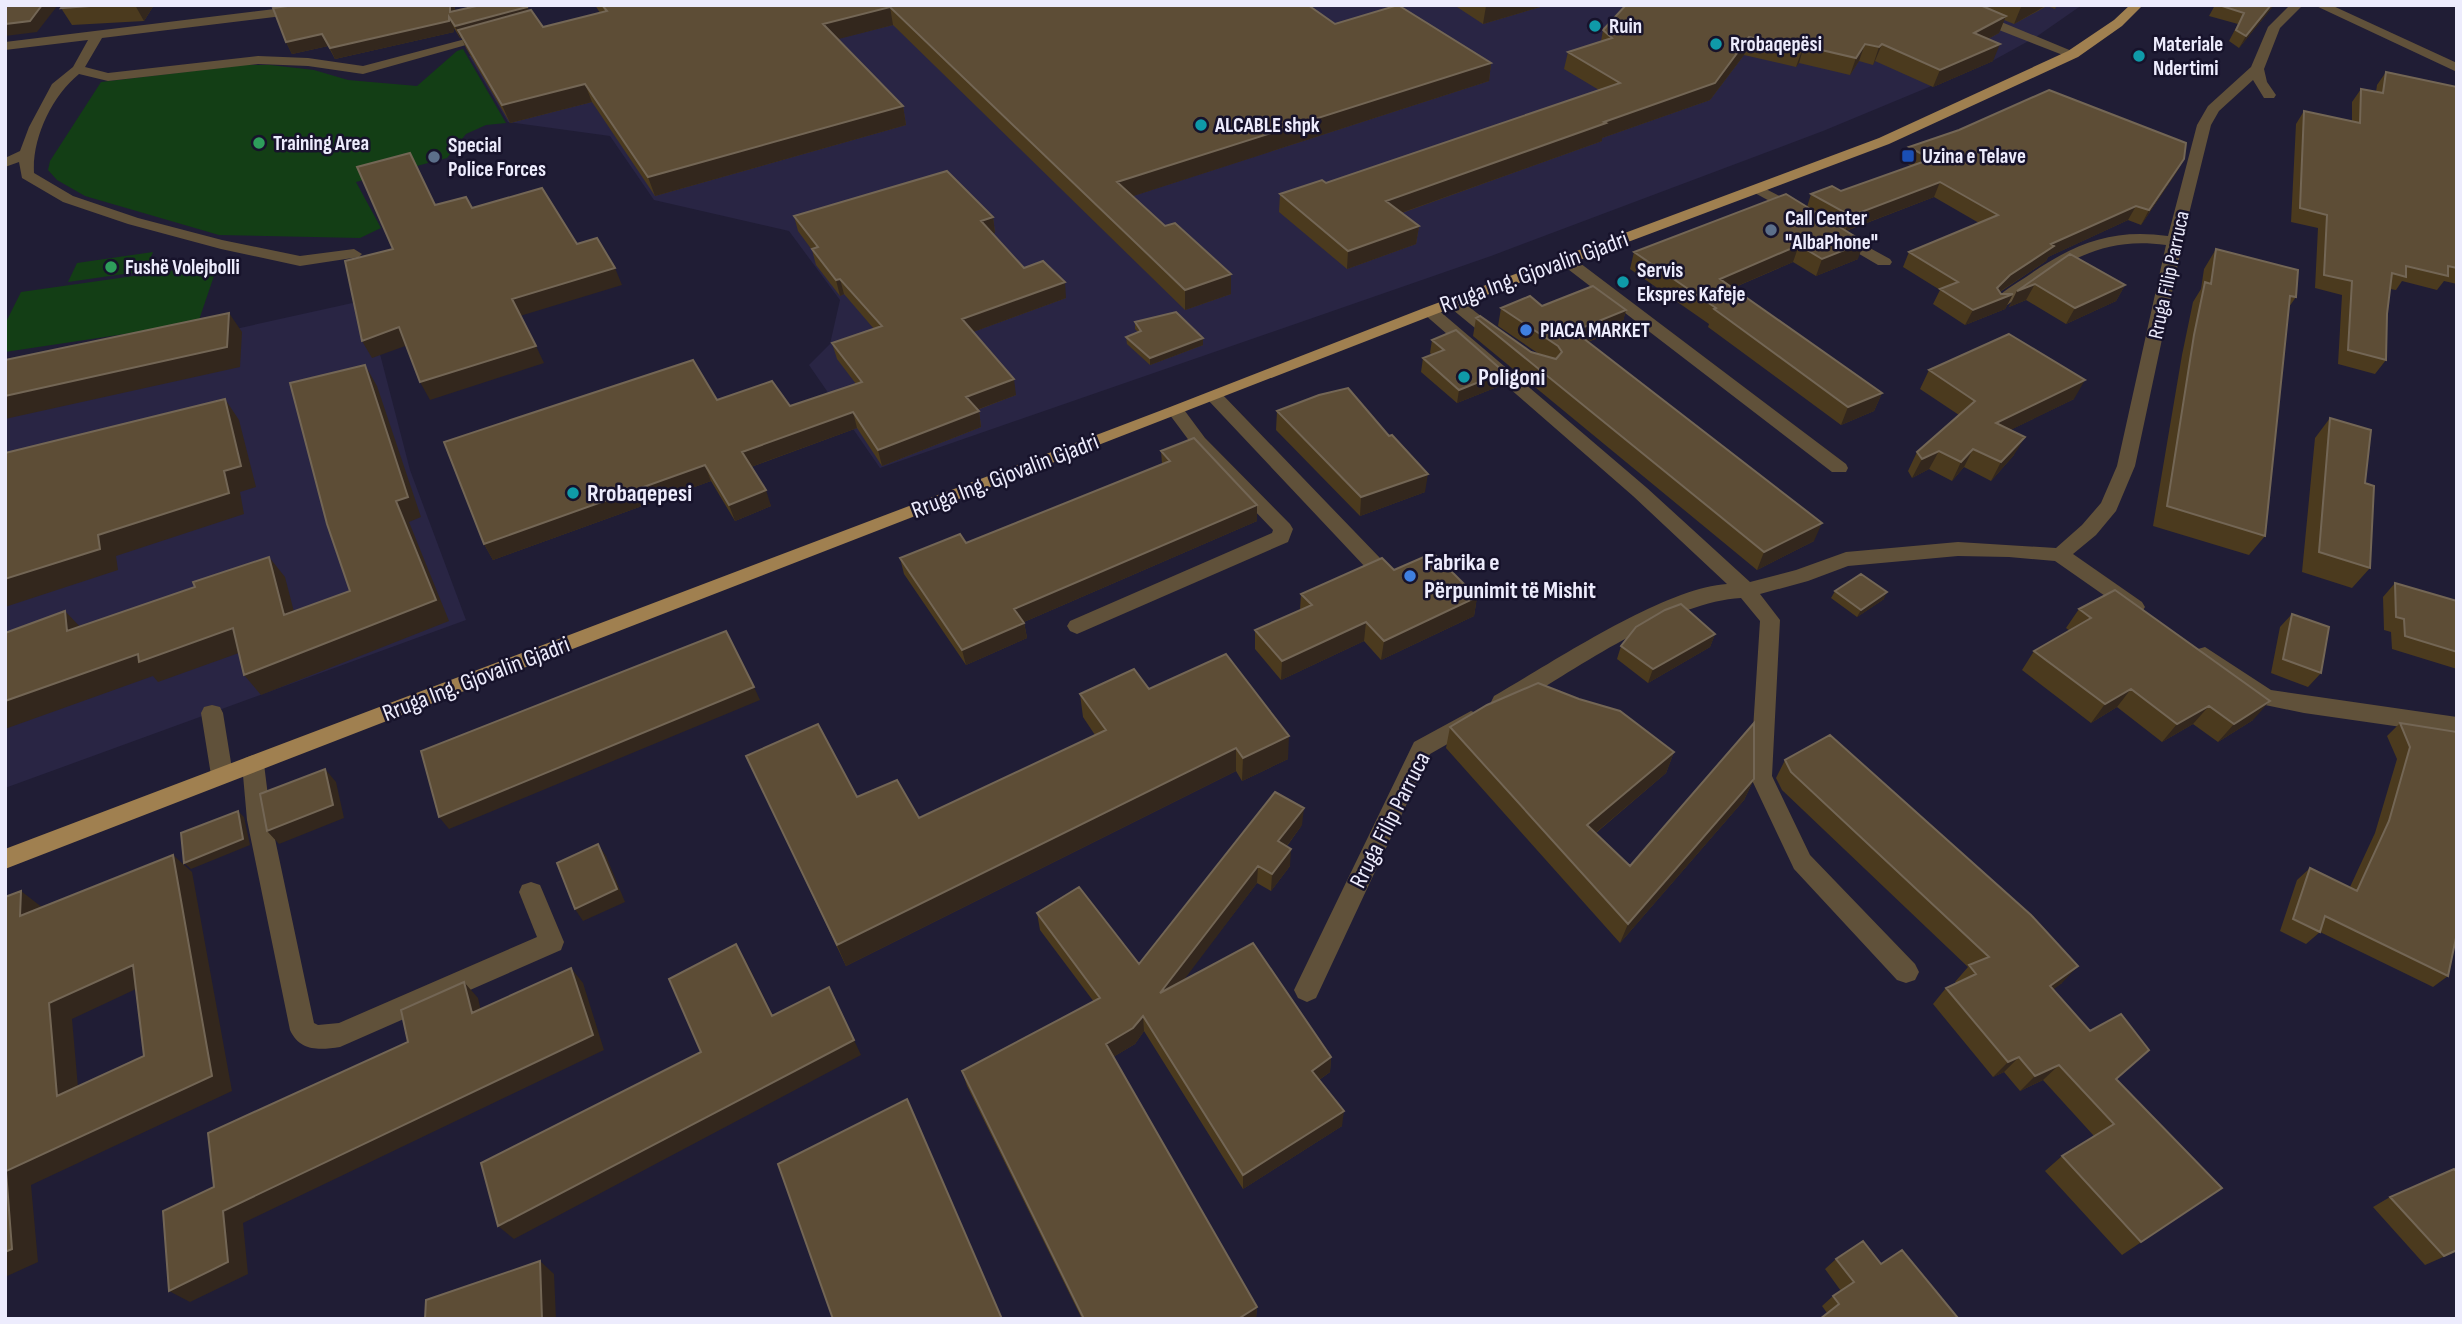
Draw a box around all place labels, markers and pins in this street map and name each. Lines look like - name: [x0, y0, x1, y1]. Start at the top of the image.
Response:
- place label: Ruin: [1609, 14, 1642, 39]
- marker: Ruin: [1587, 18, 1603, 34]
- place label: Rrobaqepësi: [1730, 32, 1822, 57]
- place label: Materiale Ndertimi: [2153, 32, 2223, 81]
- marker: Rrobaqepësi: [1708, 36, 1724, 52]
- marker: Materiale Ndertimi: [2131, 48, 2147, 64]
- place label: ALCABLE shpk: [1214, 113, 1320, 138]
- marker: ALCABLE shpk: [1193, 117, 1209, 133]
- place label: Training Area: [273, 131, 369, 156]
- place label: Special Police Forces: [448, 133, 546, 182]
- marker: Training Area: [251, 135, 267, 151]
- place label: Uzina e Telave: [1922, 144, 2026, 169]
- marker: Uzina e Telave: [1900, 148, 1916, 164]
- marker: Special Police Forces: [426, 149, 442, 165]
- place label: Call Center "AlbaPhone": [1785, 206, 1878, 255]
- marker: Call Center "AlbaPhone": [1763, 222, 1779, 238]
- place label: Fushë Volejbolli: [125, 255, 240, 280]
- place label: Servis Ekspres Kafeje: [1637, 258, 1745, 307]
- marker: Fushë Volejbolli: [103, 259, 119, 275]
- marker: Servis Ekspres Kafeje: [1615, 274, 1631, 290]
- place label: PIACA MARKET: [1540, 318, 1650, 343]
- marker: PIACA MARKET: [1518, 322, 1534, 338]
- place label: Poligoni: [1478, 363, 1545, 392]
- marker: Poligoni: [1456, 369, 1472, 385]
- place label: Rrobaqepesi: [587, 479, 692, 508]
- marker: Rrobaqepesi: [565, 485, 581, 501]
- place label: Fabrika e Përpunimit të Mishit: [1424, 548, 1596, 605]
- marker: Fabrika e Përpunimit të Mishit: [1402, 568, 1418, 584]

